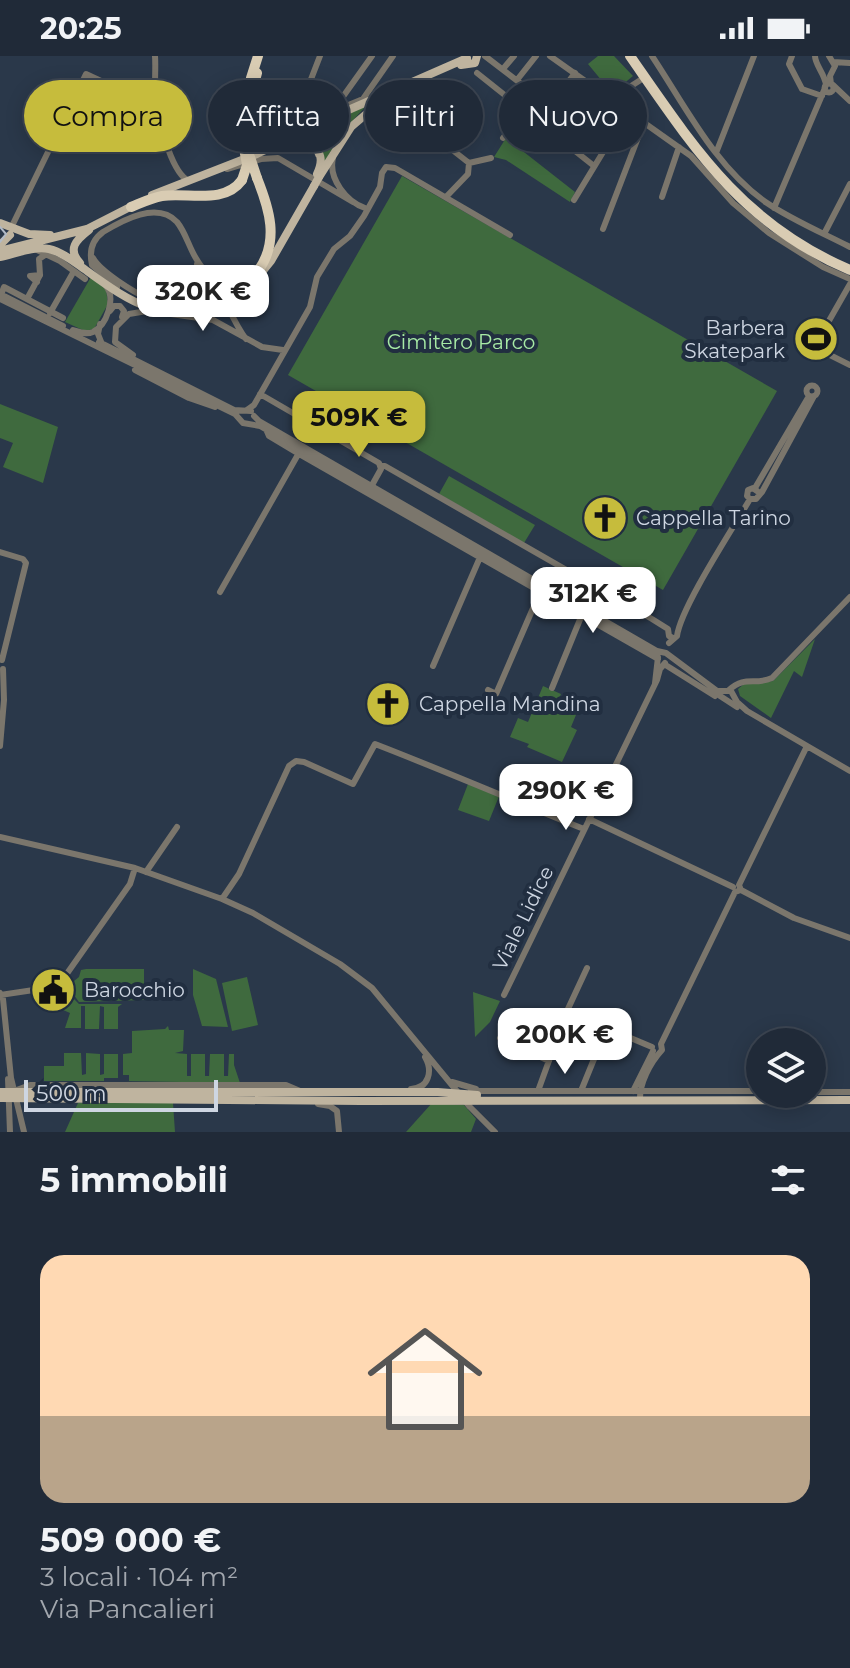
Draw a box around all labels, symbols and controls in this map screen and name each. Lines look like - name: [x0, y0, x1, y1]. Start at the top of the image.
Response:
- text: 20:25: [40, 10, 121, 47]
- chip: Compra: [24, 80, 192, 152]
- chip: Affitta: [208, 80, 349, 152]
- chip: Filtri: [365, 80, 483, 152]
- chip: Nuovo: [499, 80, 647, 152]
- pin: 320K €: [138, 265, 268, 333]
- text: 320K €: [155, 275, 251, 307]
- sports icon: Barbera Skatepark: [792, 315, 840, 363]
- place label: Barbera Skatepark: [684, 316, 785, 363]
- park label: Cimitero Parco: [387, 330, 535, 354]
- pin: 509K €: [294, 391, 424, 459]
- text: 509K €: [310, 401, 408, 433]
- church icon: Cappella Tarino: [581, 494, 629, 542]
- place label: Cappella Tarino: [636, 506, 791, 530]
- pin: 312K €: [528, 567, 658, 635]
- text: 312K €: [549, 577, 637, 609]
- church icon: Cappella Mandina: [364, 680, 412, 728]
- place label: Cappella Mandina: [419, 692, 601, 716]
- pin: 290K €: [501, 764, 631, 832]
- text: 290K €: [517, 774, 615, 806]
- street label: Viale Lidice: [488, 862, 558, 974]
- public building icon: Barocchio: [29, 966, 77, 1014]
- place label: Barocchio: [84, 978, 185, 1002]
- pin: 200K €: [500, 1008, 630, 1076]
- text: 200K €: [516, 1018, 614, 1050]
- map controls: [746, 1028, 826, 1108]
- button: layers: [746, 1028, 826, 1108]
- scale bar: [24, 1076, 218, 1112]
- text: 500 m: [36, 1080, 107, 1107]
- icon: filters: [766, 1158, 810, 1202]
- text: 5 immobili: [40, 1159, 228, 1201]
- icon: home: [353, 1307, 497, 1451]
- text: 509 000 €: [40, 1519, 221, 1561]
- text: 3 locali · 104 m²: [40, 1561, 238, 1593]
- text: Via Pancalieri: [40, 1593, 215, 1625]

